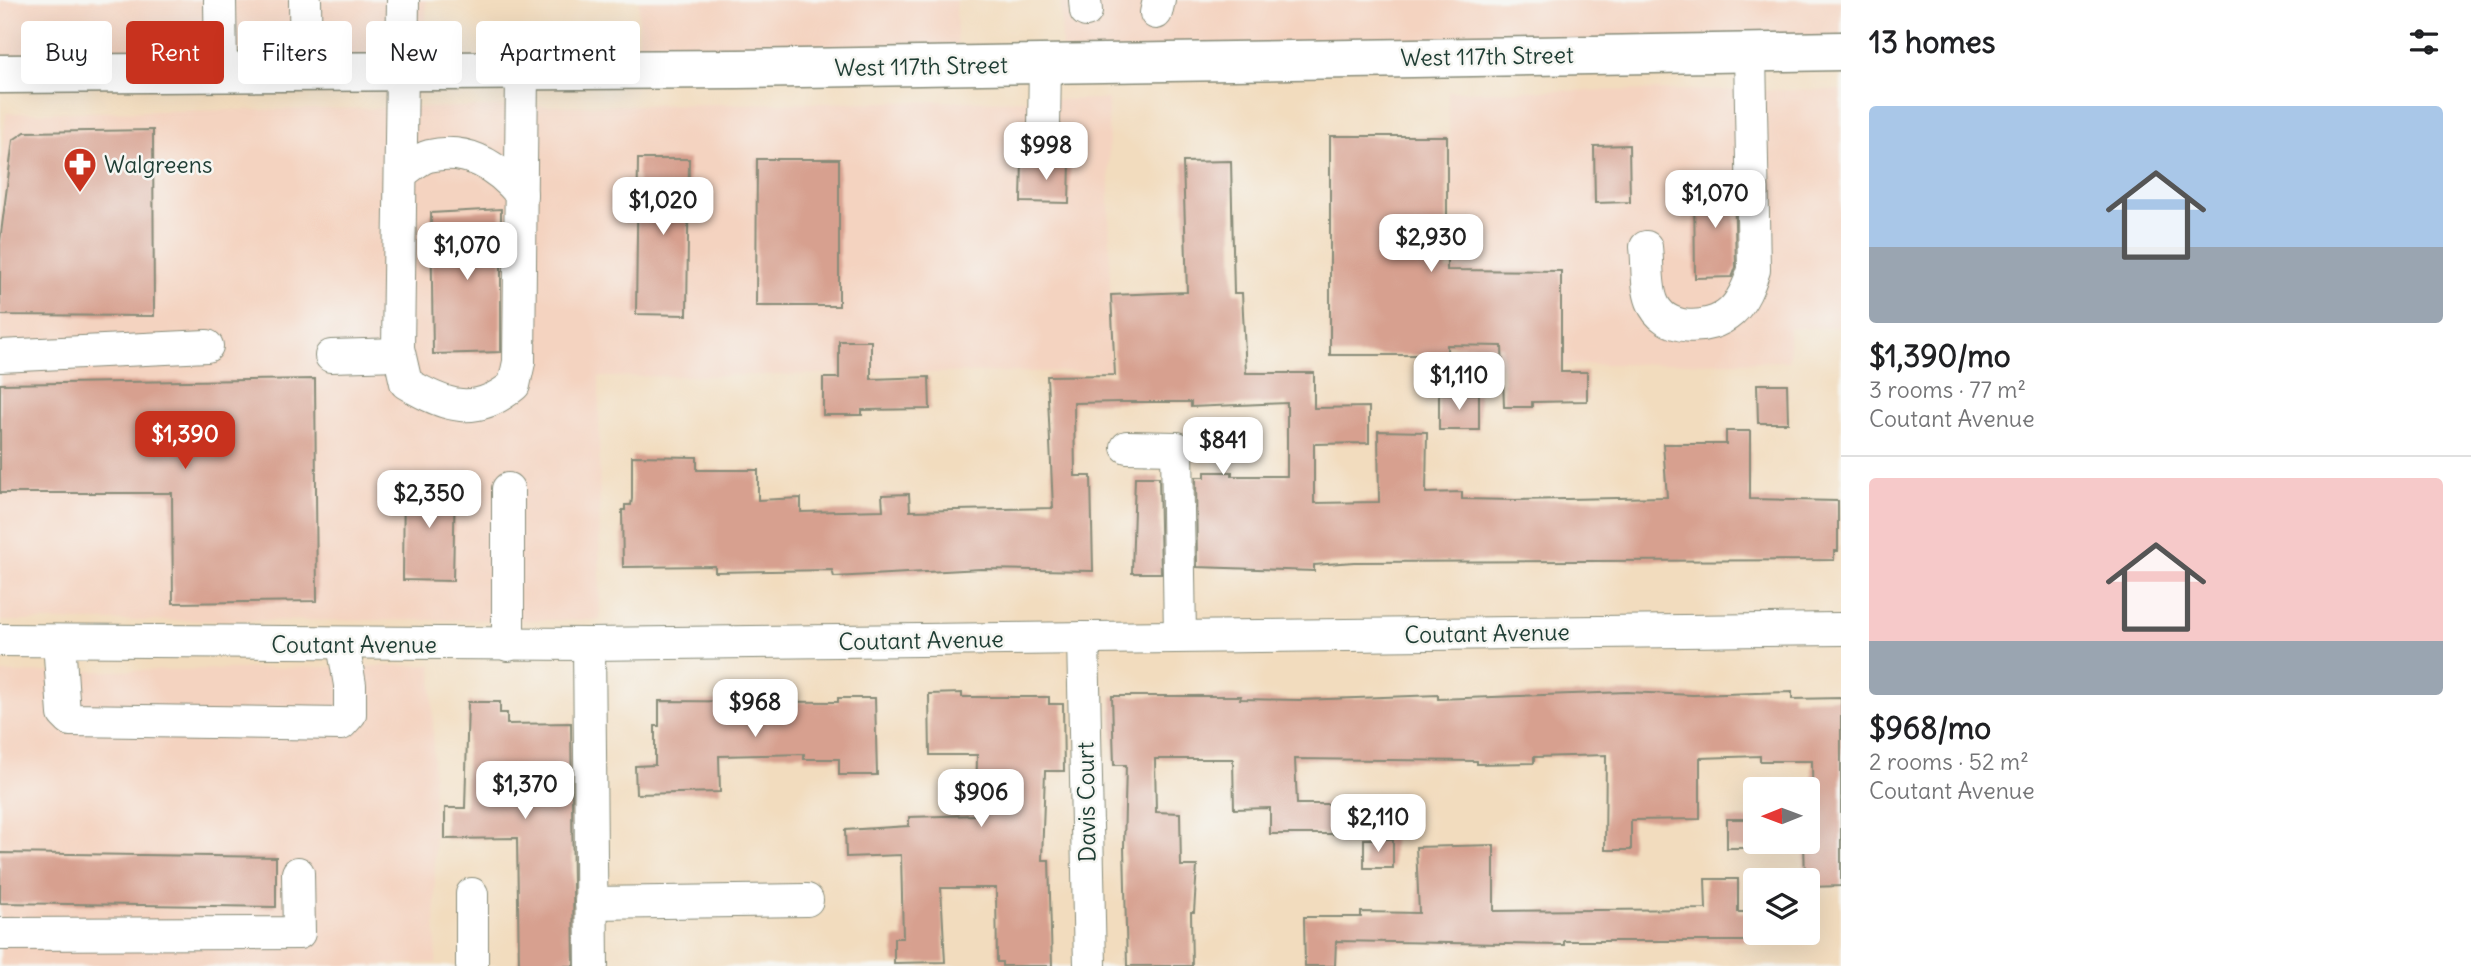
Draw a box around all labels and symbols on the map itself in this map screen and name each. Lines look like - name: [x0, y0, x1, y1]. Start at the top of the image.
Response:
- street label: West 117th Street: [1400, 40, 1574, 72]
- street label: West 117th Street: [834, 50, 1008, 82]
- pin: $998: [1005, 122, 1087, 182]
- pharmacy icon: Walgreens: [61, 145, 99, 194]
- place label: Walgreens: [104, 150, 213, 179]
- pin: $1,070: [1658, 170, 1772, 230]
- pin: $1,020: [606, 177, 720, 237]
- pin: $2,930: [1374, 215, 1488, 274]
- pin: $1,070: [410, 222, 524, 282]
- pin: $1,110: [1402, 352, 1516, 412]
- pin: $1,390: [128, 412, 242, 471]
- pin: $841: [1182, 418, 1264, 477]
- pin: $2,350: [372, 470, 486, 530]
- street label: Coutant Avenue: [1404, 617, 1570, 649]
- street label: Coutant Avenue: [838, 624, 1004, 656]
- street label: Coutant Avenue: [271, 630, 437, 659]
- pin: $968: [714, 680, 796, 739]
- street label: Davis Court: [1070, 741, 1102, 862]
- pin: $1,370: [468, 762, 582, 821]
- pin: $906: [940, 770, 1022, 829]
- north arrow: [1743, 777, 1820, 854]
- pin: $2,110: [1321, 794, 1435, 854]

